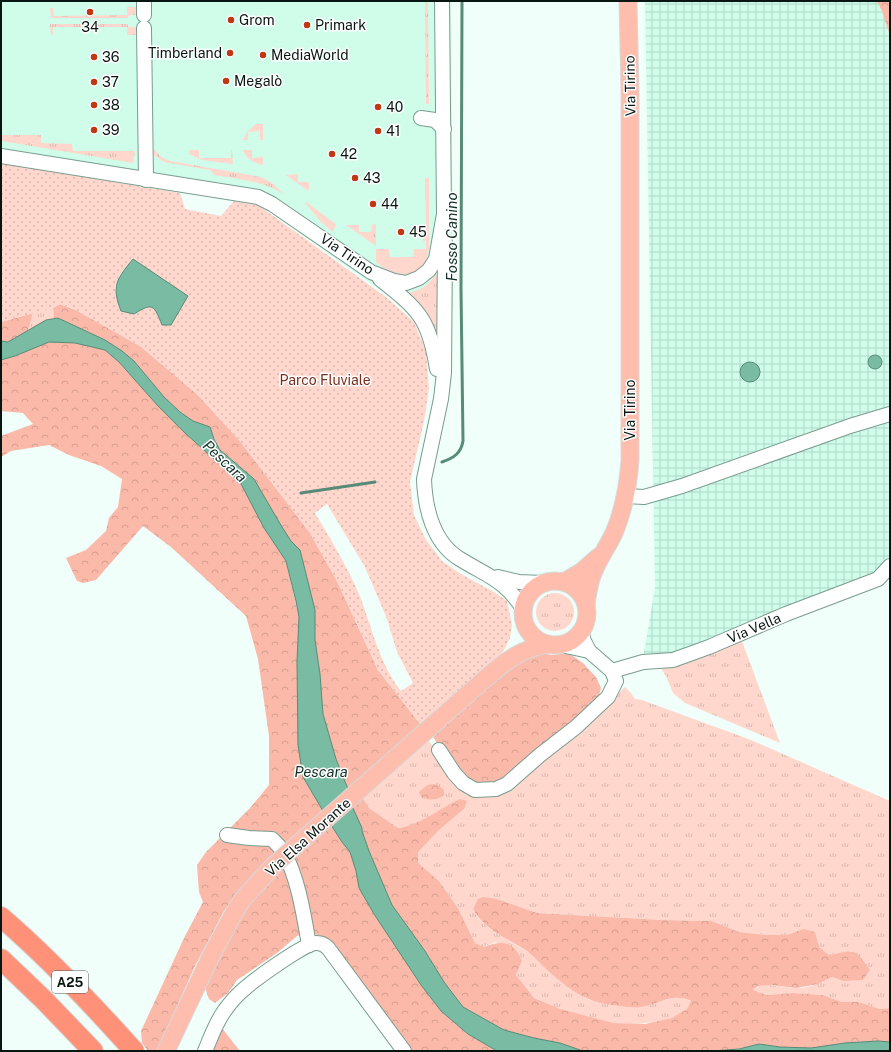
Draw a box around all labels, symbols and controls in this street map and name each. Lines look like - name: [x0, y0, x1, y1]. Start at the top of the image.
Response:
- marker: 34: [85, 7, 95, 17]
- place label: Grom: [239, 12, 275, 28]
- marker: Grom: [226, 15, 236, 25]
- place label: Primark: [315, 17, 366, 33]
- place label: 34: [81, 19, 99, 35]
- marker: Primark: [302, 20, 312, 30]
- place label: Timberland: [148, 45, 222, 61]
- place label: MediaWorld: [271, 47, 349, 63]
- marker: Timberland: [225, 48, 235, 58]
- place label: 36: [102, 49, 120, 65]
- marker: MediaWorld: [258, 50, 268, 60]
- marker: 36: [89, 52, 99, 62]
- street label: Via Tirino: [621, 55, 639, 117]
- place label: Megalò: [234, 73, 282, 89]
- place label: 37: [102, 74, 119, 90]
- marker: Megalò: [221, 76, 231, 86]
- marker: 37: [89, 77, 99, 87]
- place label: 38: [102, 97, 120, 113]
- place label: 40: [386, 99, 403, 115]
- marker: 38: [89, 100, 99, 110]
- marker: 40: [373, 102, 383, 112]
- place label: 39: [102, 122, 120, 138]
- place label: 41: [386, 123, 401, 139]
- marker: 39: [89, 125, 99, 135]
- marker: 41: [373, 126, 383, 136]
- place label: 42: [340, 146, 357, 162]
- marker: 42: [327, 149, 337, 159]
- place label: 43: [363, 170, 381, 186]
- marker: 43: [350, 173, 360, 183]
- water label: Fosso Canino: [443, 192, 460, 282]
- place label: 44: [381, 196, 399, 212]
- marker: 44: [368, 199, 378, 209]
- place label: 45: [409, 224, 427, 240]
- marker: 45: [396, 227, 406, 237]
- street label: Via Tirino: [317, 230, 377, 278]
- park label: Parco Fluviale: [279, 372, 371, 388]
- street label: Via Tirino: [622, 379, 638, 440]
- water label: Pescara: [200, 437, 250, 486]
- street label: Via Vella: [725, 610, 783, 646]
- water label: Pescara: [294, 763, 348, 780]
- street label: Via Elsa Morante: [262, 795, 354, 879]
- road number: A25: [52, 971, 88, 993]

